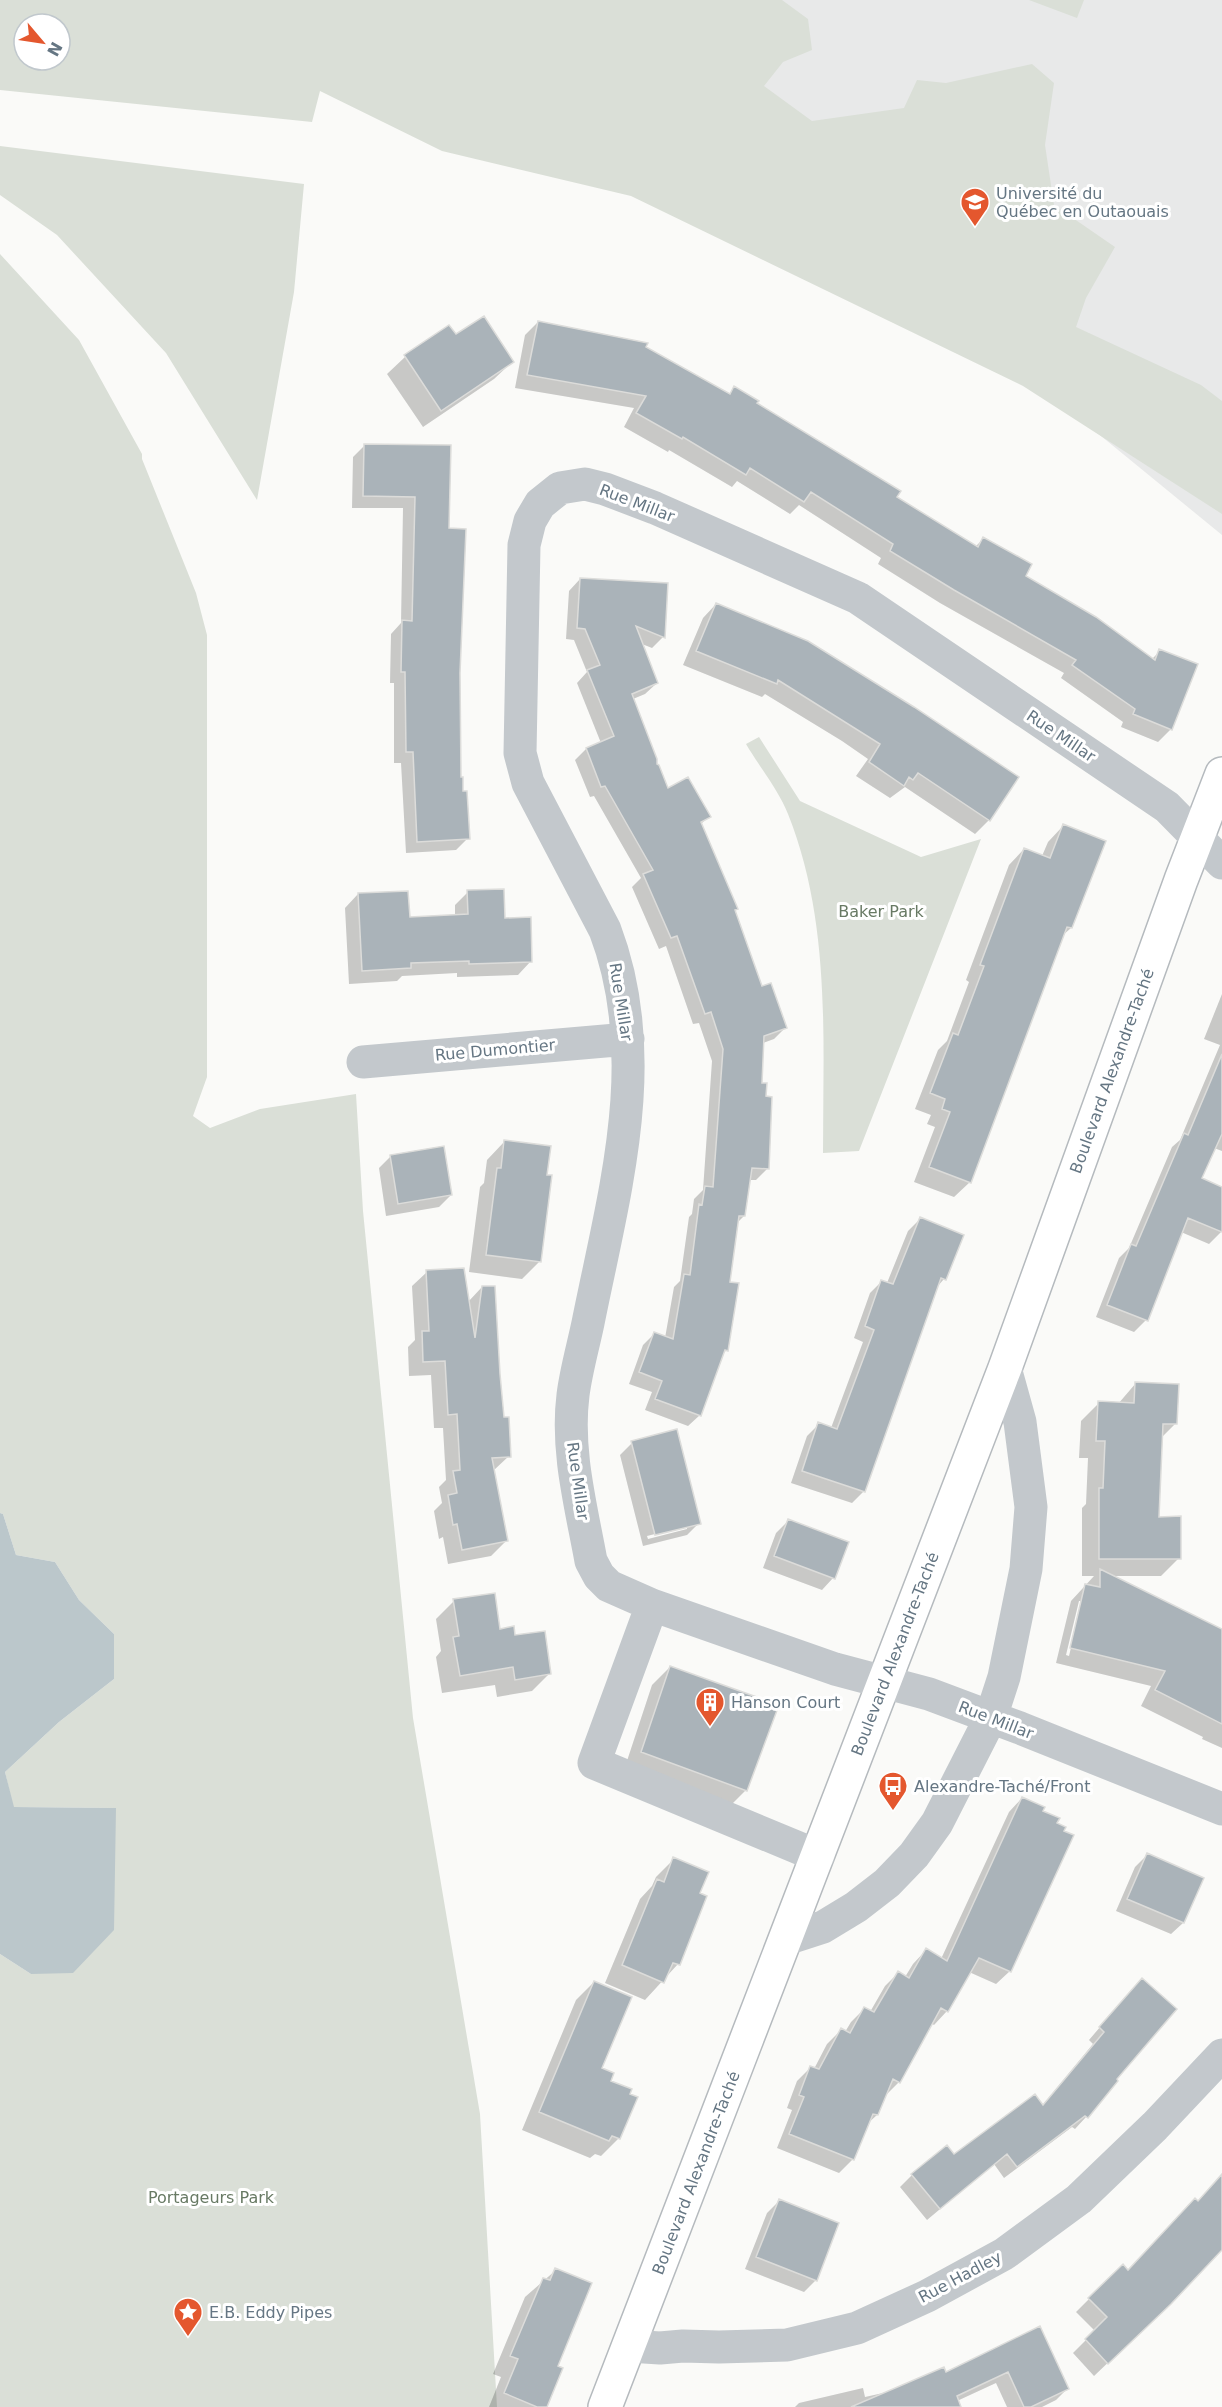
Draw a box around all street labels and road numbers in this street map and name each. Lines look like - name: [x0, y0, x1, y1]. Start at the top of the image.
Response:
- street label: Rue Millar: [597, 480, 678, 526]
- street label: Rue Millar: [1023, 706, 1099, 766]
- street label: Rue Millar: [605, 962, 637, 1043]
- street label: Boulevard Alexandre-Taché: [1066, 966, 1158, 1176]
- street label: Rue Dumontier: [434, 1035, 556, 1065]
- street label: Rue Millar: [563, 1441, 593, 1522]
- street label: Boulevard Alexandre-Taché: [847, 1549, 943, 1759]
- street label: Rue Millar: [956, 1697, 1037, 1743]
- street label: Boulevard Alexandre-Taché: [648, 2068, 744, 2278]
- street label: Rue Hadley: [915, 2247, 1005, 2307]

